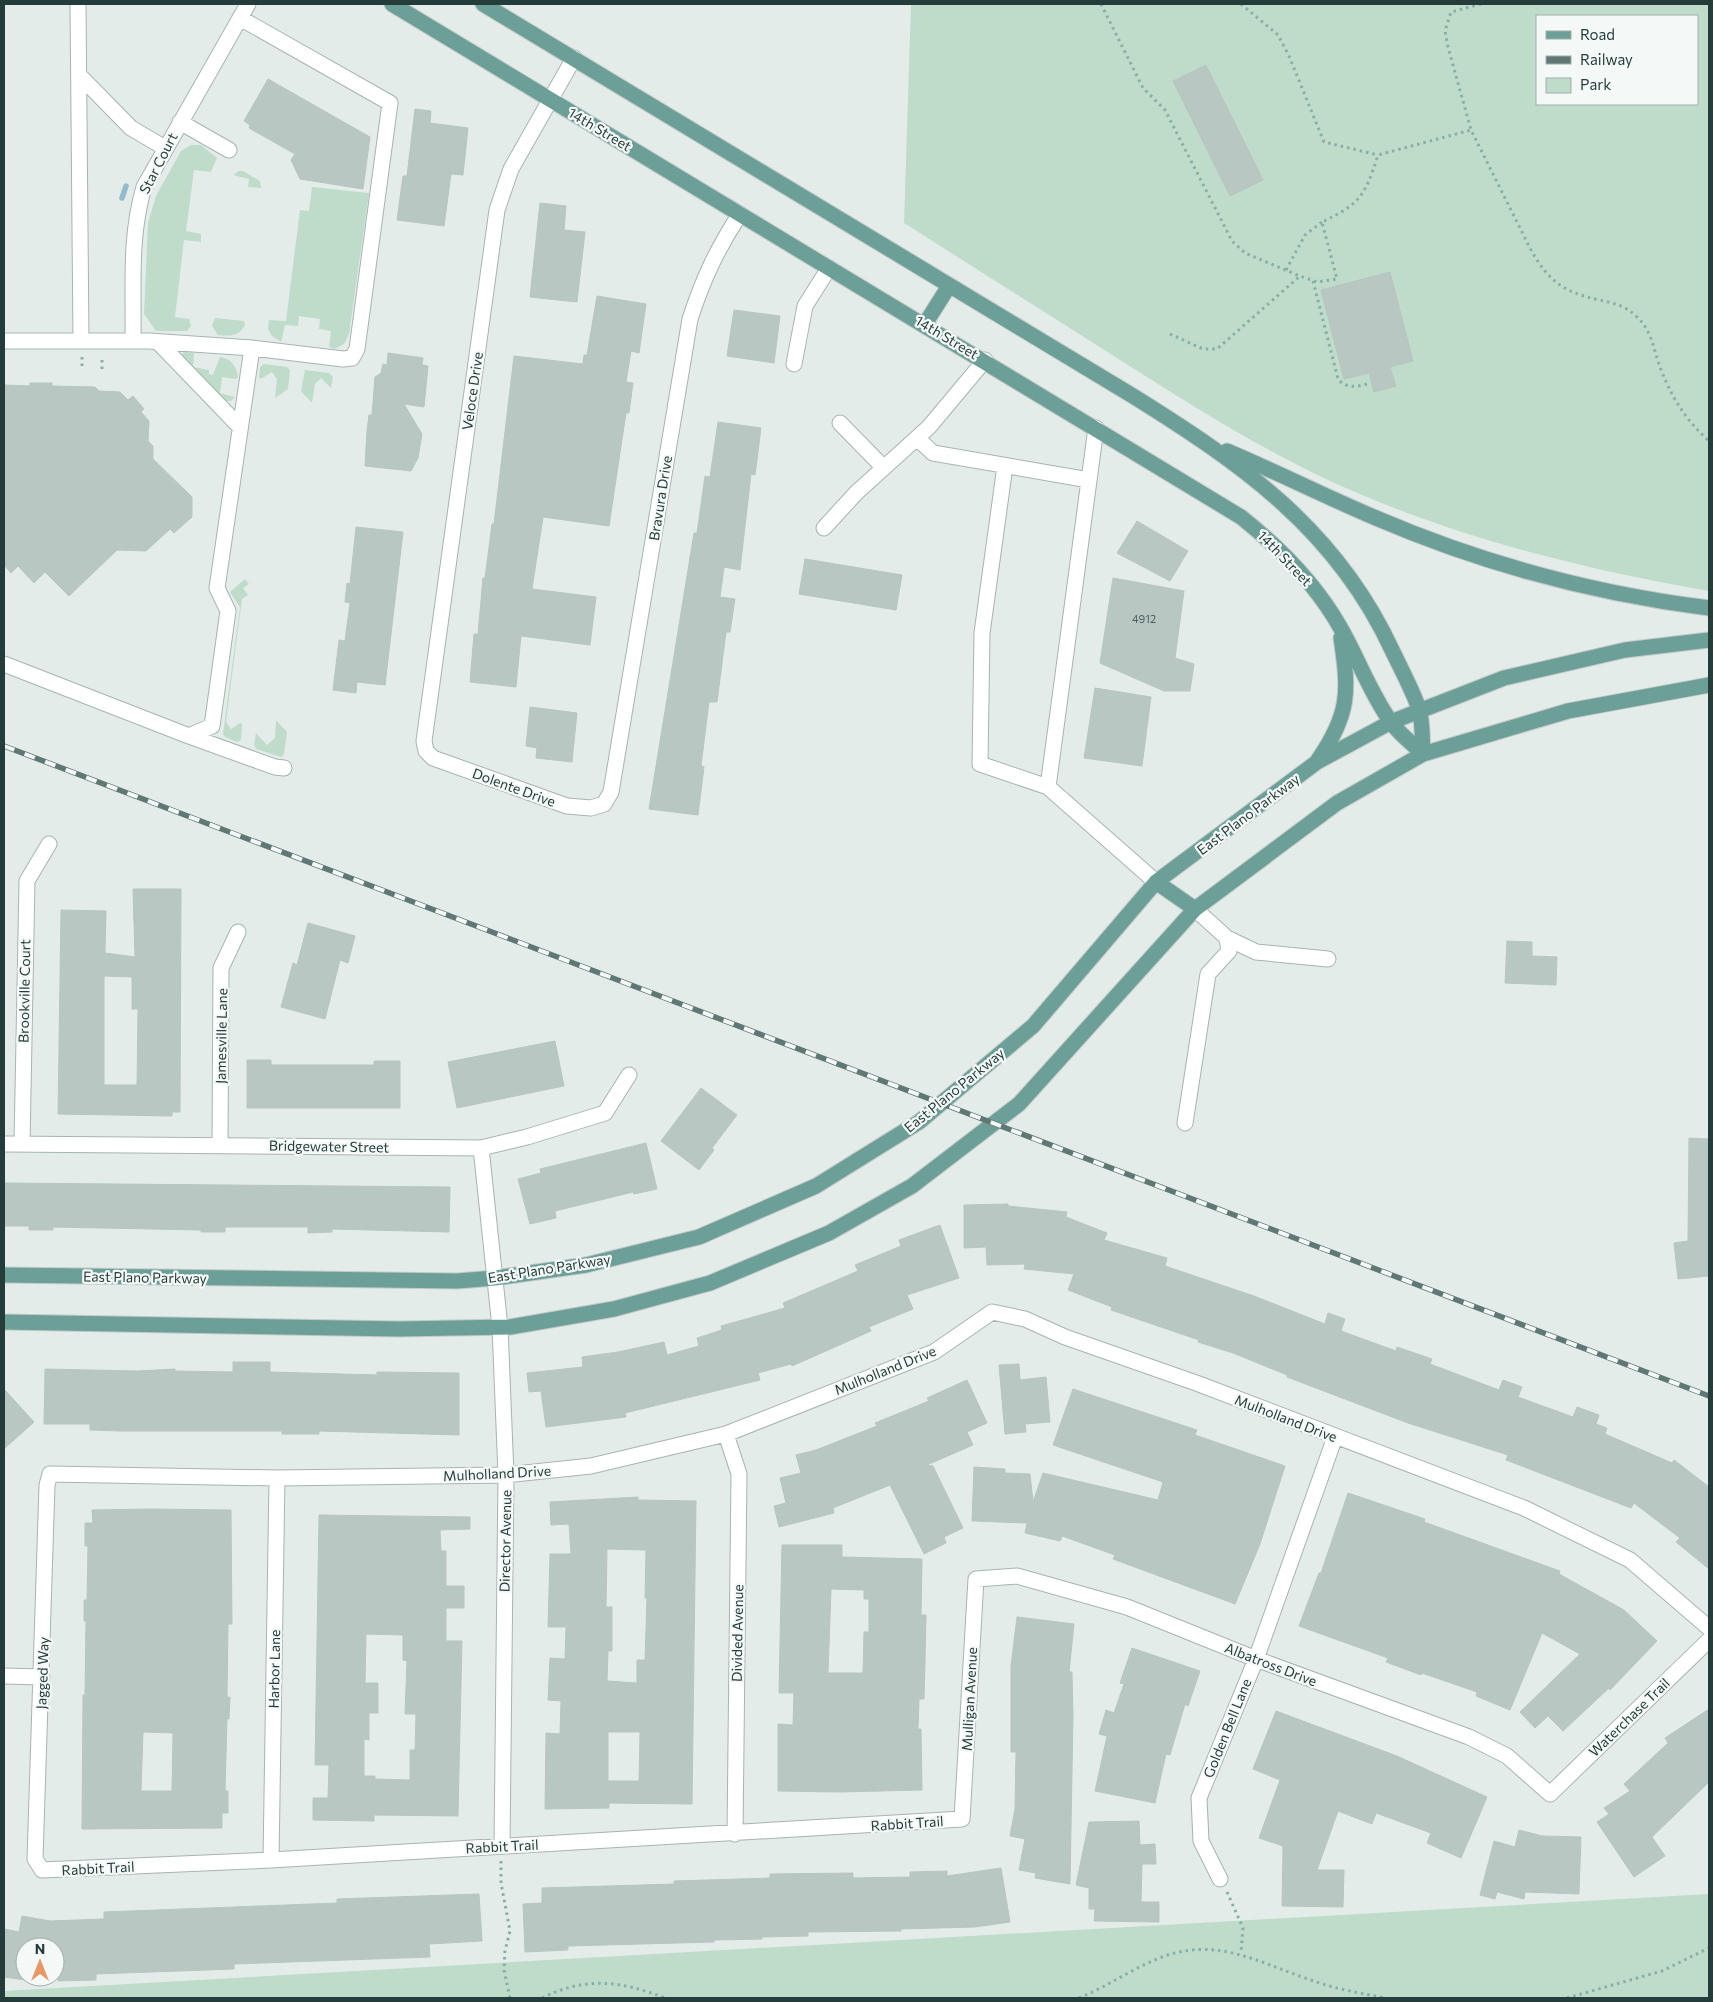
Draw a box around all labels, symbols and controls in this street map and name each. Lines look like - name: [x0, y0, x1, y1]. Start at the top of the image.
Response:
- legend: [1536, 15, 1698, 105]
- text: Road: [1580, 25, 1615, 43]
- text: Railway: [1580, 50, 1633, 68]
- text: Park: [1580, 75, 1611, 93]
- street label: 14th Street: [565, 104, 635, 155]
- street label: Star Court: [135, 129, 181, 196]
- street label: 14th Street: [912, 312, 982, 363]
- street label: Veloce Drive: [458, 351, 486, 431]
- street label: Bravura Drive: [645, 454, 675, 542]
- street label: 14th Street: [1254, 527, 1316, 589]
- house number: 4912: [1132, 612, 1156, 625]
- street label: Dolente Drive: [470, 764, 558, 810]
- street label: East Plano Parkway: [1193, 770, 1303, 858]
- street label: Brookville Court: [15, 939, 33, 1043]
- street label: Jamesville Lane: [212, 988, 230, 1084]
- street label: East Plano Parkway: [901, 1044, 1007, 1136]
- street label: Bridgewater Street: [269, 1136, 390, 1156]
- street label: East Plano Parkway: [486, 1250, 612, 1286]
- street label: East Plano Parkway: [83, 1267, 207, 1287]
- street label: Mulholland Drive: [832, 1342, 938, 1398]
- street label: Mulholland Drive: [1232, 1391, 1340, 1445]
- street label: Mulholland Drive: [443, 1462, 551, 1484]
- street label: Director Avenue: [496, 1490, 514, 1592]
- street label: Divided Avenue: [728, 1584, 746, 1682]
- street label: Harbor Lane: [265, 1629, 283, 1709]
- street label: Jagged Way: [32, 1636, 52, 1710]
- street label: Albatross Drive: [1223, 1639, 1319, 1689]
- street label: Mulligan Avenue: [958, 1647, 980, 1751]
- street label: Waterchase Trail: [1585, 1674, 1673, 1760]
- street label: Golden Bell Lane: [1199, 1676, 1255, 1780]
- street label: Rabbit Trail: [870, 1812, 944, 1834]
- street label: Rabbit Trail: [465, 1836, 539, 1856]
- street label: Rabbit Trail: [61, 1858, 135, 1878]
- north arrow: [15, 1937, 65, 1987]
- text: N: [35, 1940, 45, 1957]

